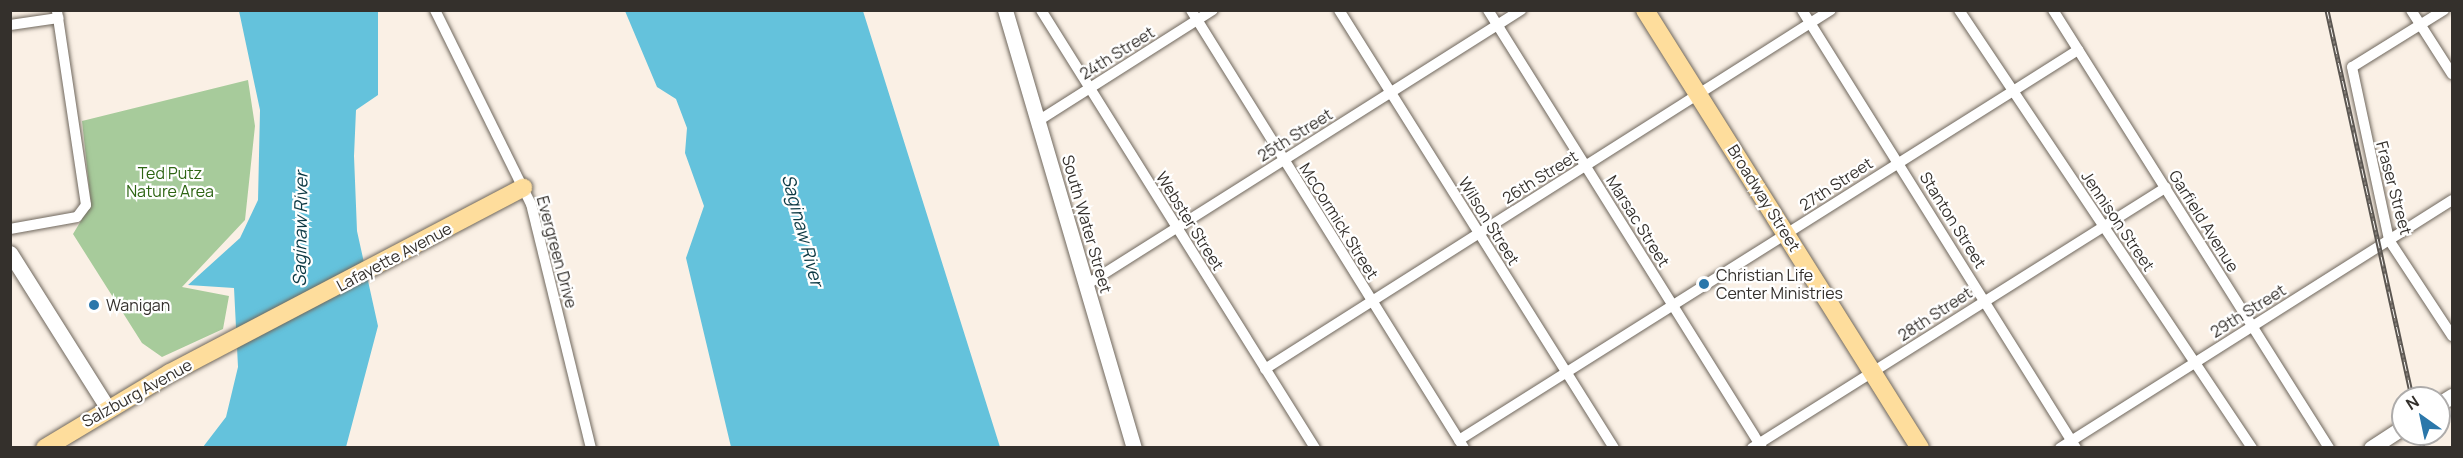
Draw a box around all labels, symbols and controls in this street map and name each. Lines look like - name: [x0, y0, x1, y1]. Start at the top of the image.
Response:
- street label: 24th Street: [1076, 23, 1158, 83]
- street label: 25th Street: [1254, 104, 1336, 166]
- street label: Fraser Street: [2372, 139, 2416, 237]
- street label: Broadway Street: [1724, 141, 1804, 255]
- street label: 26th Street: [1499, 146, 1581, 208]
- street label: South Water Street: [1058, 153, 1116, 295]
- street label: 27th Street: [1796, 153, 1876, 215]
- street label: McCormick Street: [1296, 159, 1382, 283]
- park label: Ted Putz Nature Area: [126, 163, 214, 201]
- street label: Jennison Street: [2077, 167, 2159, 275]
- street label: Garfield Avenue: [2165, 167, 2243, 275]
- street label: Webster Street: [1152, 168, 1228, 274]
- street label: Stanton Street: [1916, 168, 1990, 272]
- water label: Saginaw River: [288, 171, 312, 287]
- water label: Saginaw River: [778, 172, 828, 288]
- street label: Marsac Street: [1602, 172, 1674, 270]
- street label: Wilson Street: [1454, 174, 1524, 268]
- street label: Evergreen Drive: [533, 194, 581, 310]
- street label: Lafayette Avenue: [333, 219, 455, 295]
- place label: Christian Life Center Ministries: [1716, 265, 1843, 303]
- marker: Christian Life Center Ministries: [1697, 277, 1711, 291]
- street label: 29th Street: [2207, 280, 2289, 342]
- street label: 28th Street: [1894, 283, 1976, 345]
- place label: Wanigan: [106, 295, 170, 315]
- marker: Wanigan: [87, 298, 101, 312]
- street label: Salzburg Avenue: [79, 355, 195, 431]
- north arrow: [2391, 386, 2451, 446]
- text: N: [2401, 390, 2423, 415]

